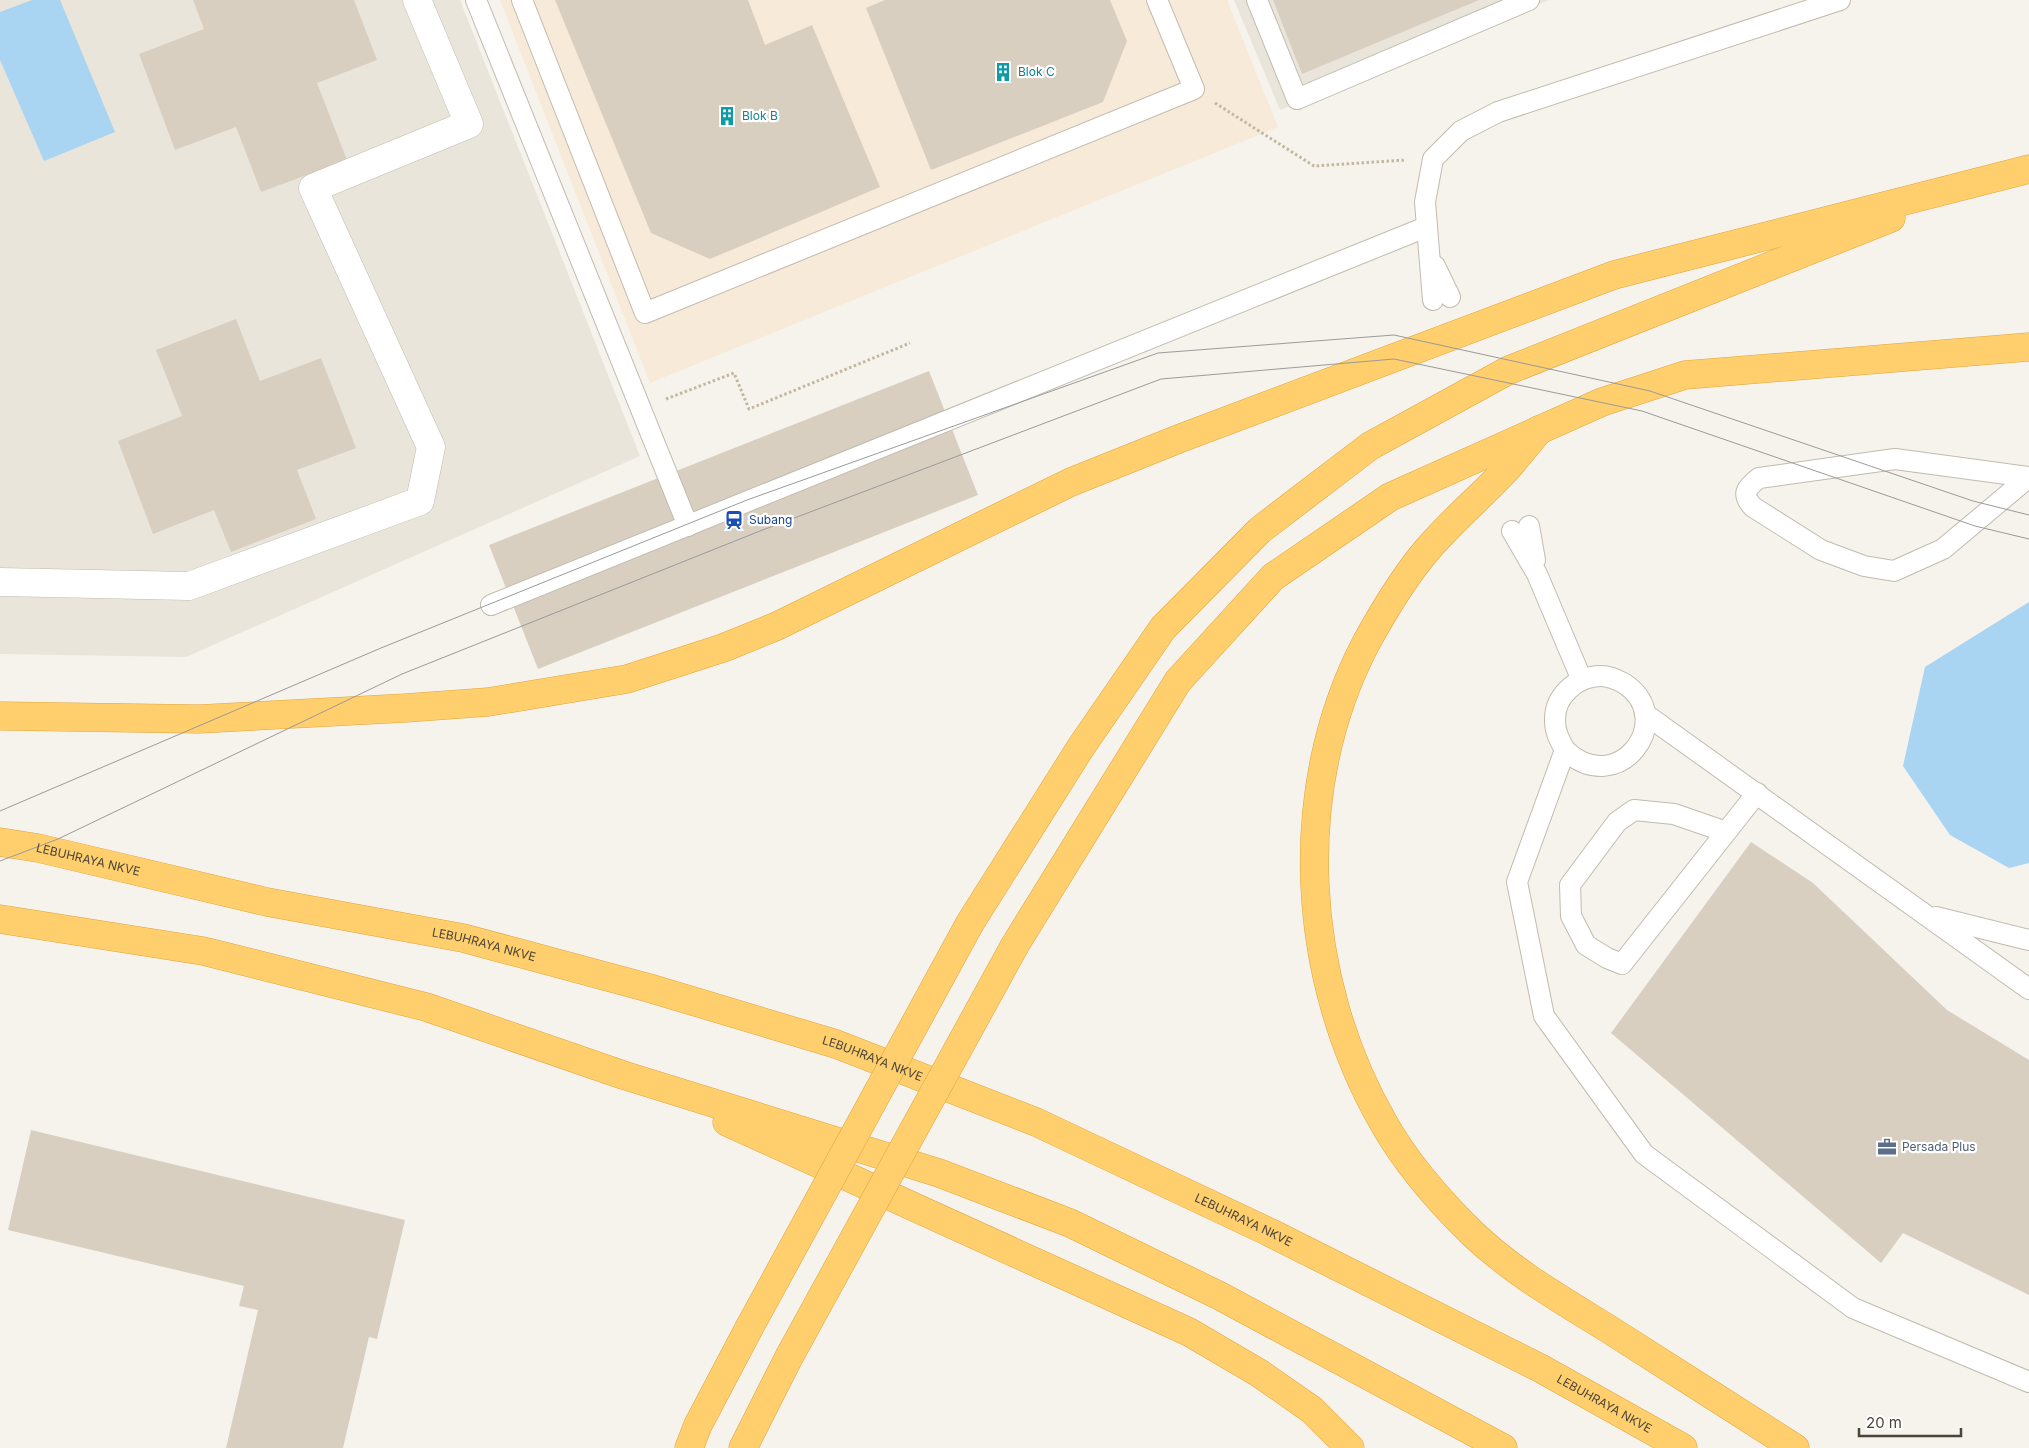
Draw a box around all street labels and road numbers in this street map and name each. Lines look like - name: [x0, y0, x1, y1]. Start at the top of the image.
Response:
- street label: LEBUHRAYA NKVE: [35, 840, 142, 879]
- street label: LEBUHRAYA NKVE: [431, 924, 538, 964]
- street label: LEBUHRAYA NKVE: [821, 1032, 925, 1084]
- street label: LEBUHRAYA NKVE: [1192, 1190, 1295, 1249]
- street label: LEBUHRAYA NKVE: [1554, 1371, 1655, 1436]

